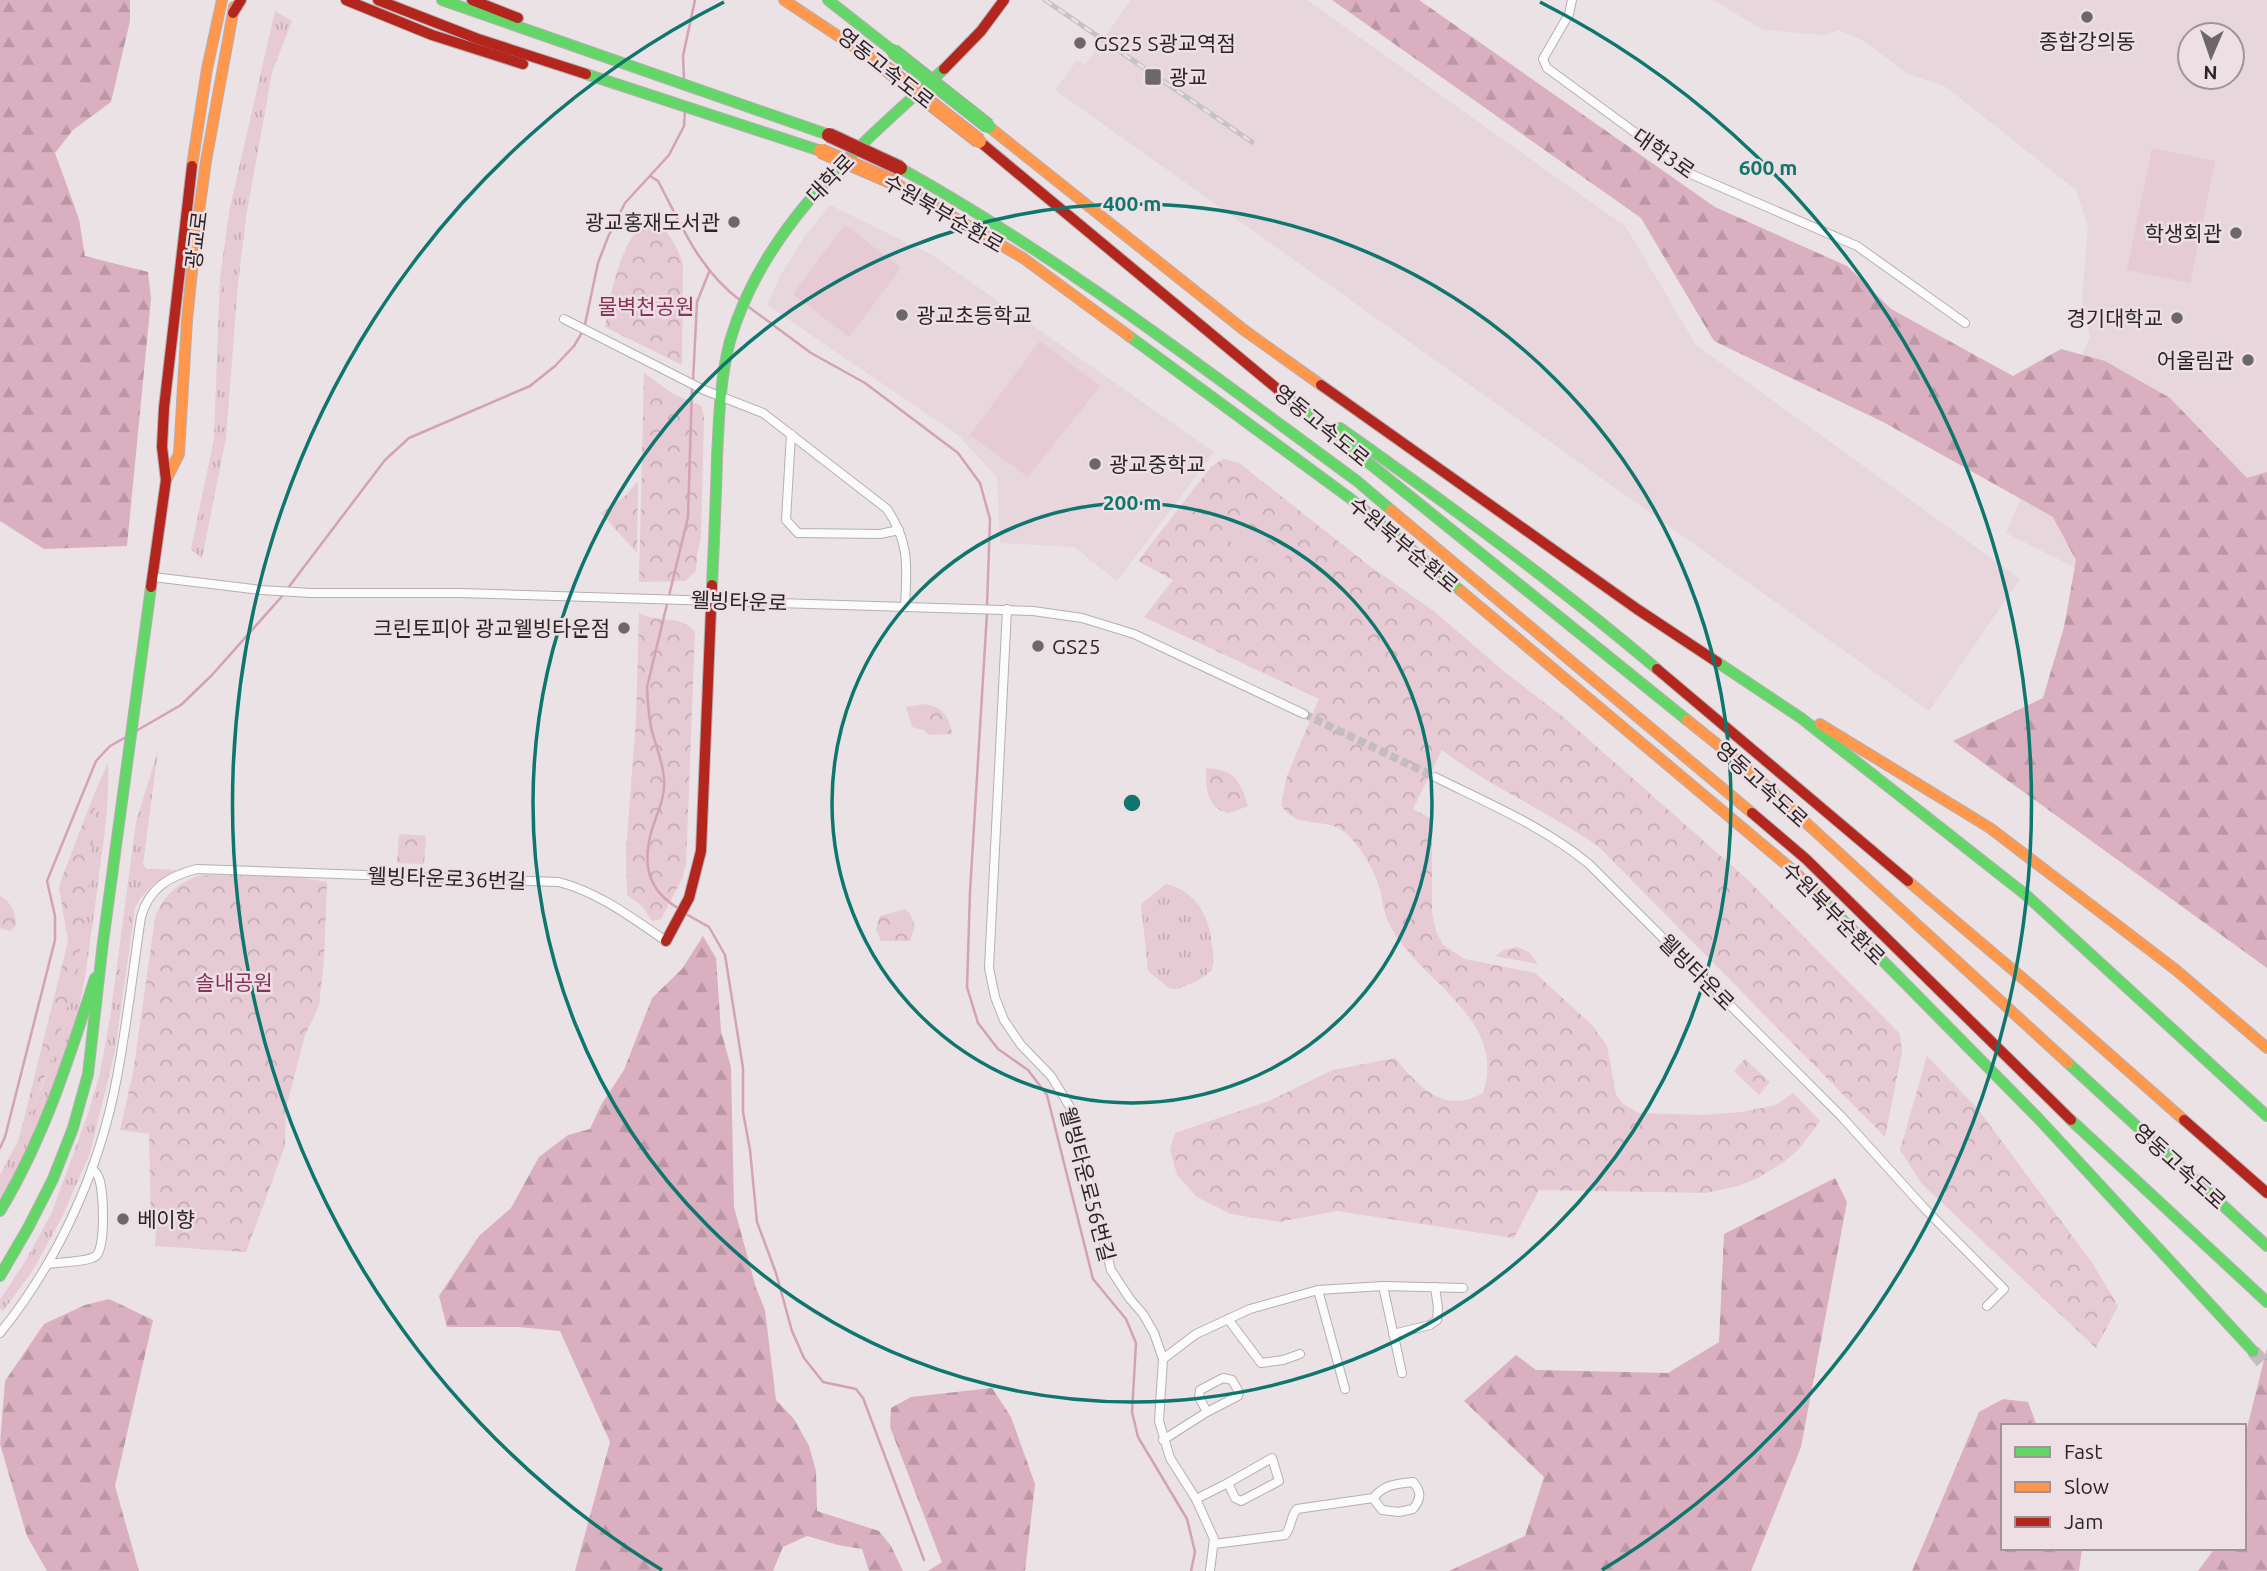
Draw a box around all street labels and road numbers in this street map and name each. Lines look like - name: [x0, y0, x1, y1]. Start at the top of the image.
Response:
- street label: 영동고속도로: [833, 23, 939, 113]
- street label: 대학3로: [1629, 123, 1699, 183]
- street label: 대학로: [801, 149, 859, 207]
- street label: 수원북부순환로: [879, 169, 1009, 257]
- street label: 광교로: [181, 210, 211, 270]
- street label: 영동고속도로: [1269, 379, 1375, 471]
- street label: 수원북부순환로: [1344, 491, 1464, 597]
- street label: 웰빙타운로: [690, 587, 788, 615]
- street label: 영동고속도로: [1711, 736, 1813, 832]
- street label: 수원북부순환로: [1778, 857, 1890, 969]
- street label: 웰빙타운로36번길: [367, 863, 527, 893]
- street label: 웰빙타운로: [1654, 929, 1740, 1015]
- street label: 웰빙타운로56번길: [1056, 1104, 1120, 1264]
- street label: 영동고속도로: [2129, 1118, 2231, 1214]

